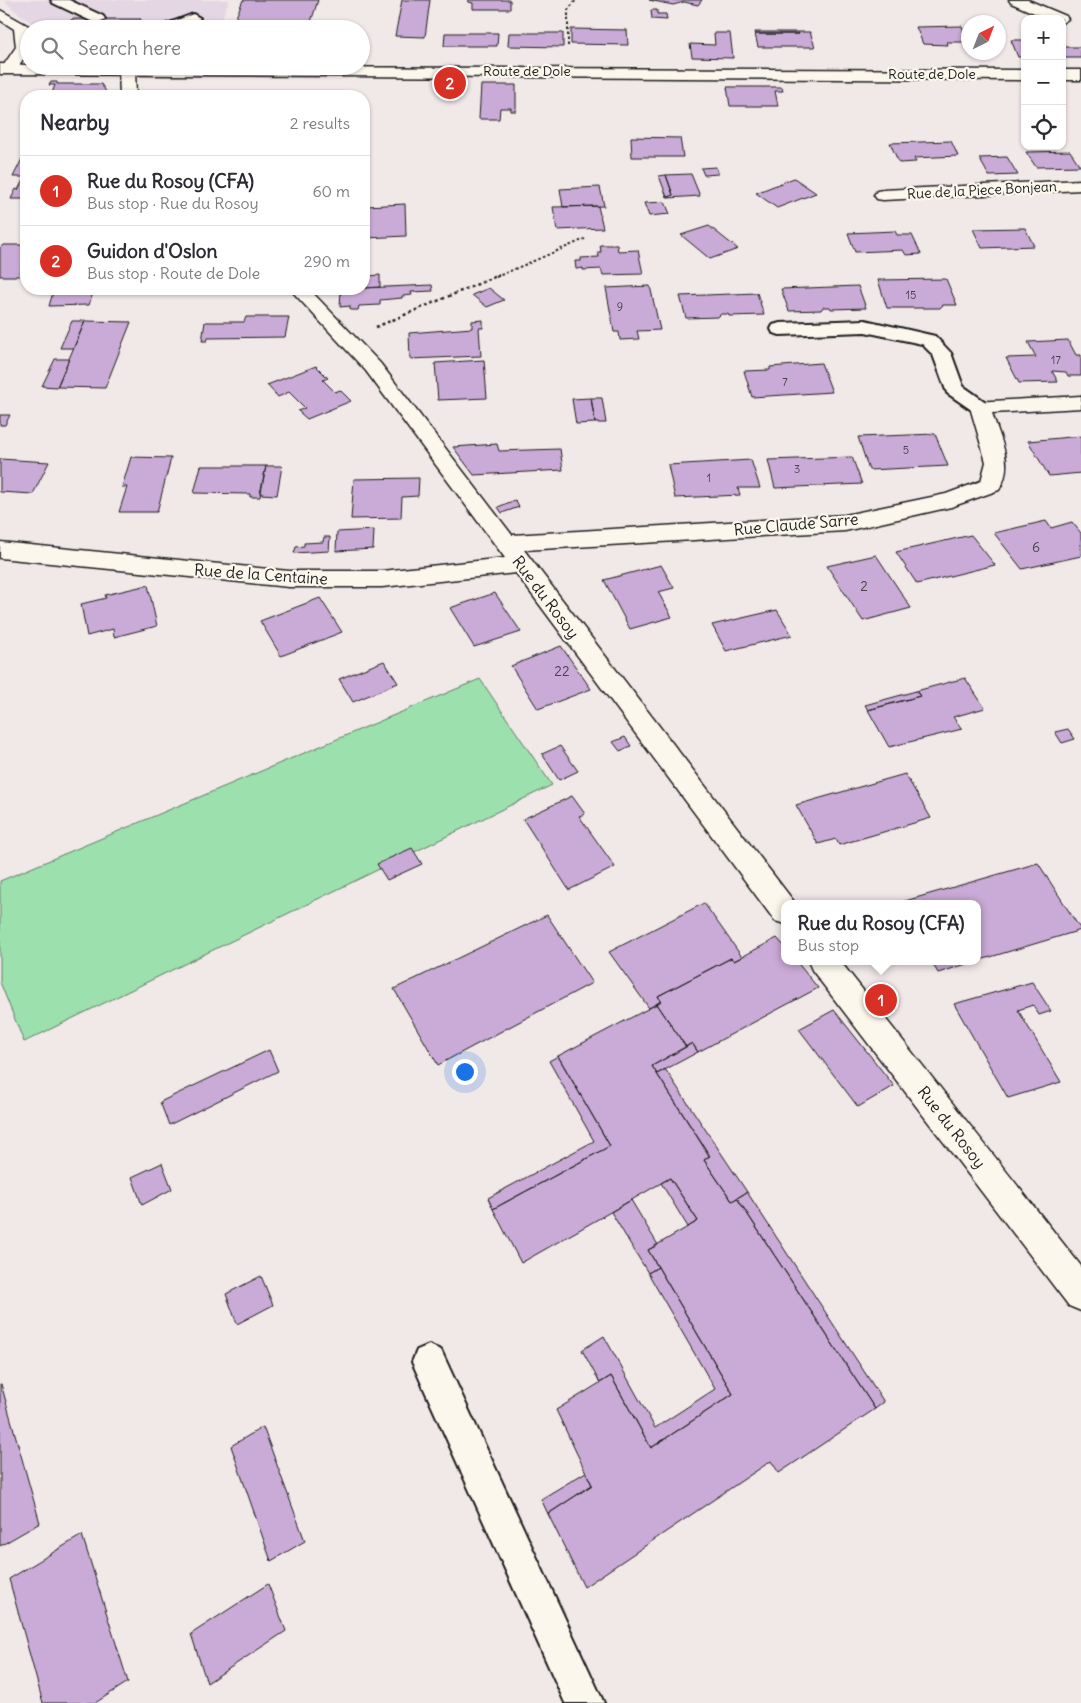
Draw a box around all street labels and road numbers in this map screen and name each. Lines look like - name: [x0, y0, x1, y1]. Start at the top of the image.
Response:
- street label: Route de Dole: [483, 62, 571, 80]
- street label: Route de Dole: [888, 65, 976, 83]
- street label: Rue de la Piece Bonjean: [907, 177, 1057, 203]
- street label: Rue Claude Sarre: [733, 509, 859, 539]
- street label: Rue du Rosoy: [508, 552, 584, 642]
- street label: Rue de la Centaine: [194, 559, 328, 589]
- street label: Rue du Rosoy: [914, 1082, 990, 1172]

